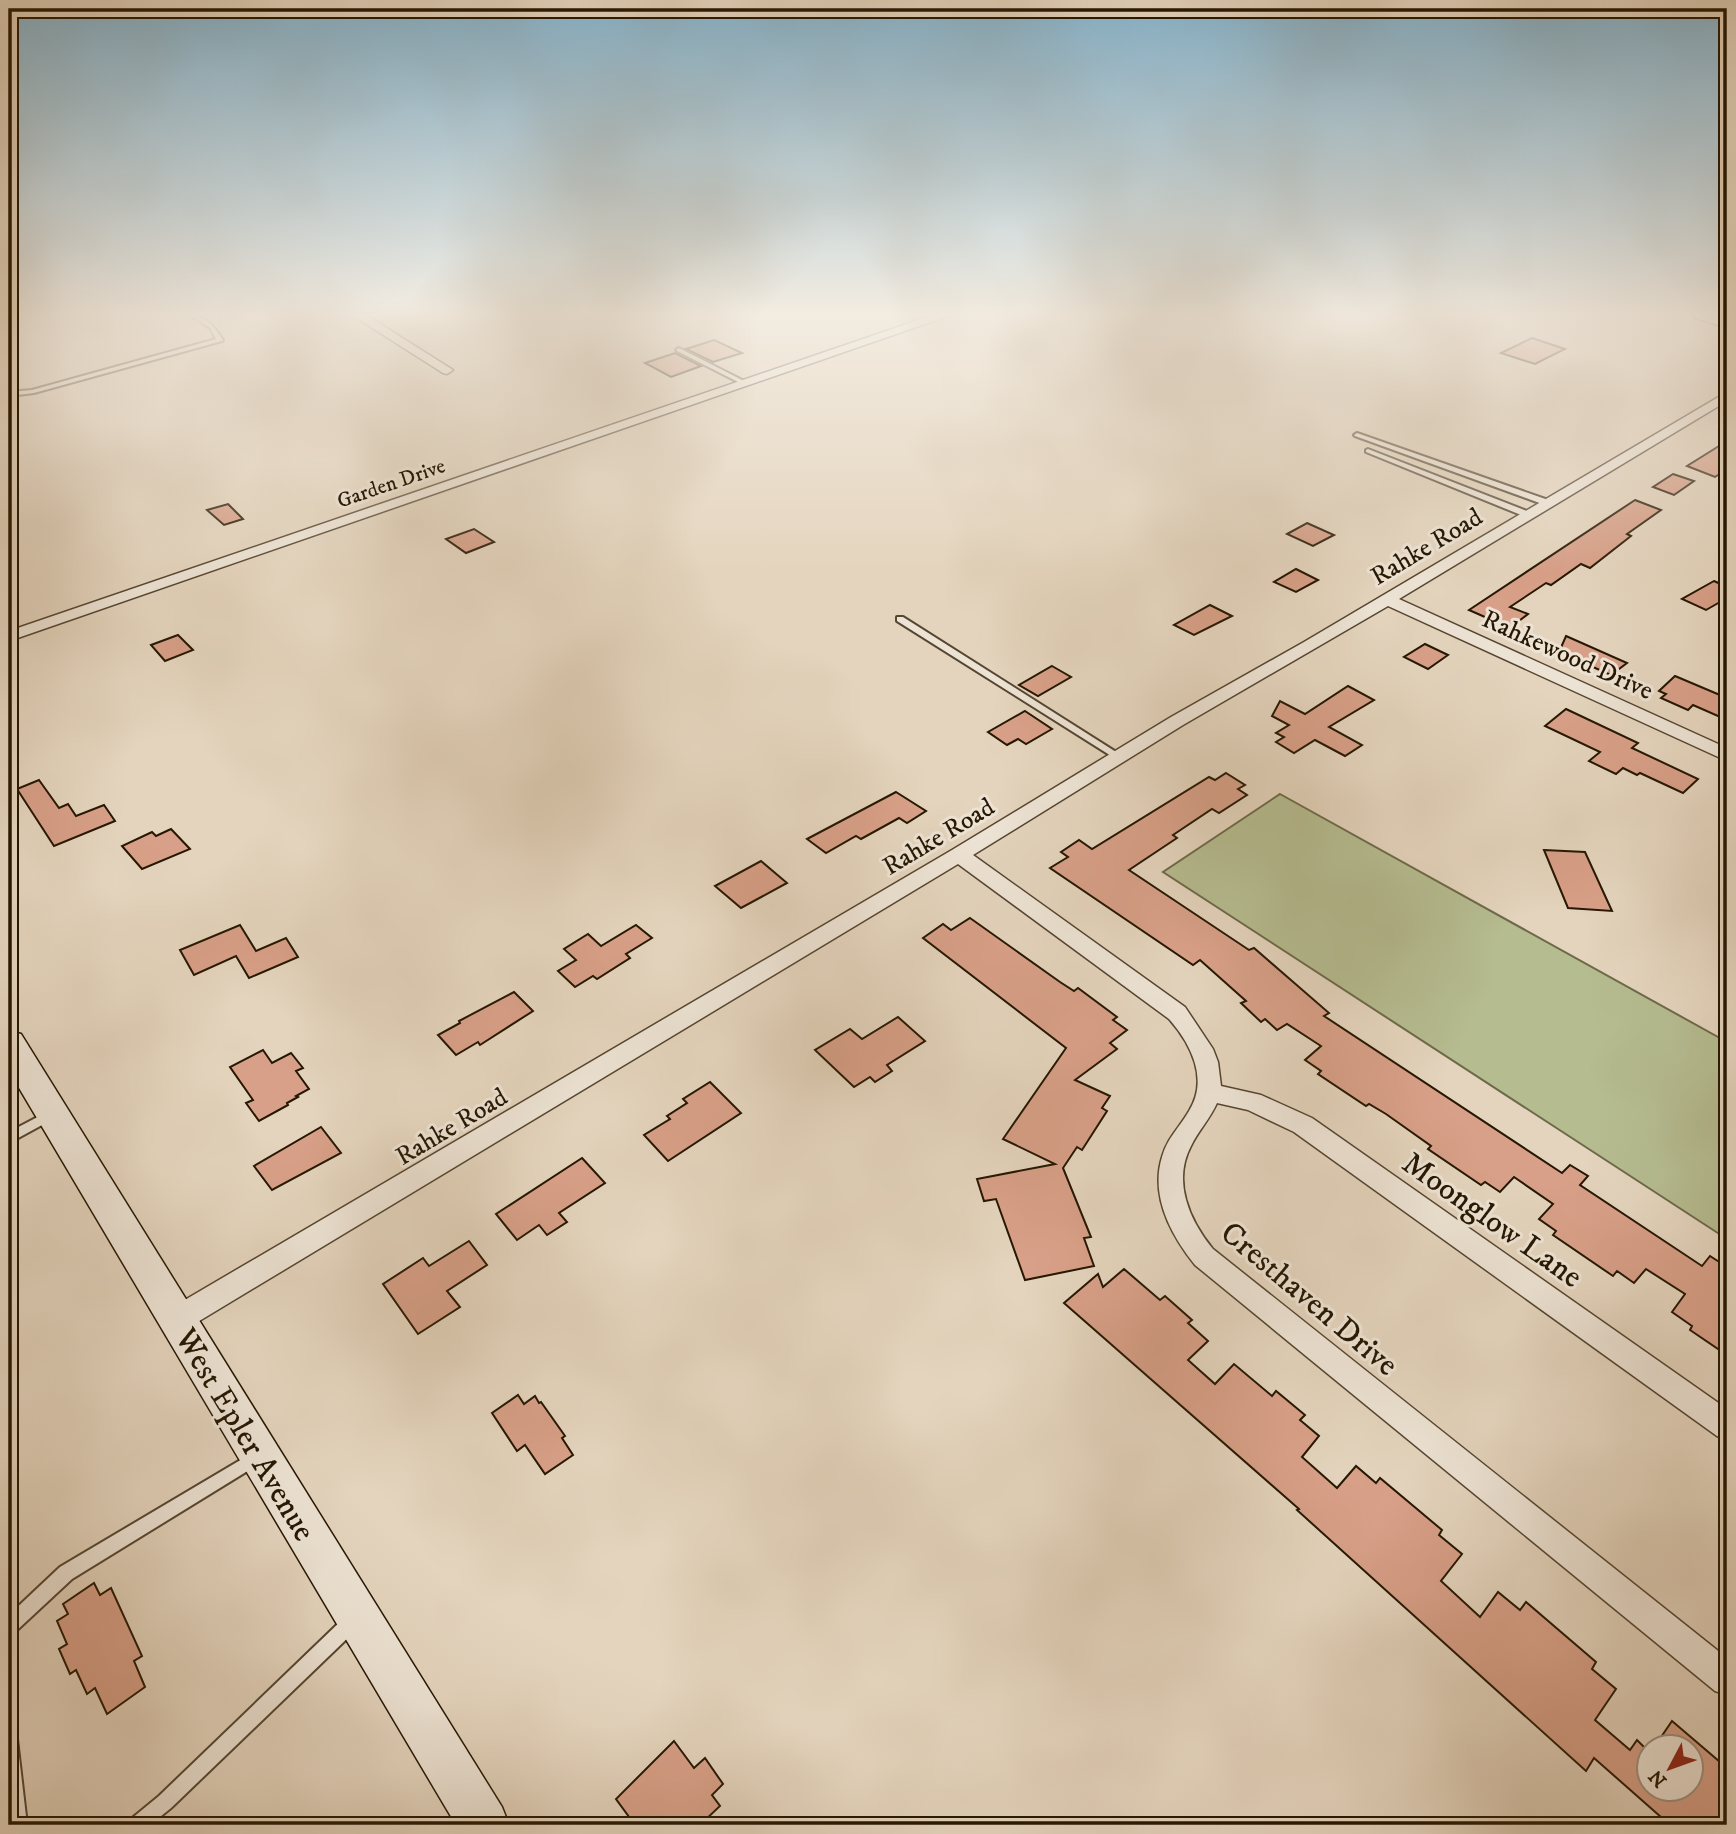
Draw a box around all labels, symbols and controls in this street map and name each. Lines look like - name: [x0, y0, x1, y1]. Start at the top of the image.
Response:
- street label: Garden Drive: [334, 453, 449, 515]
- street label: Rahke Road: [1365, 501, 1489, 594]
- street label: Rahkewood Drive: [1477, 603, 1658, 708]
- street label: Rahke Road: [877, 791, 1001, 884]
- street label: Rahke Road: [390, 1081, 514, 1174]
- street label: Moonglow Lane: [1394, 1144, 1590, 1298]
- street label: Cresthaven Drive: [1212, 1214, 1406, 1385]
- street label: West Epler Avenue: [165, 1321, 324, 1549]
- north arrow: [1634, 1732, 1704, 1802]
- text: N: [1644, 1764, 1672, 1792]

